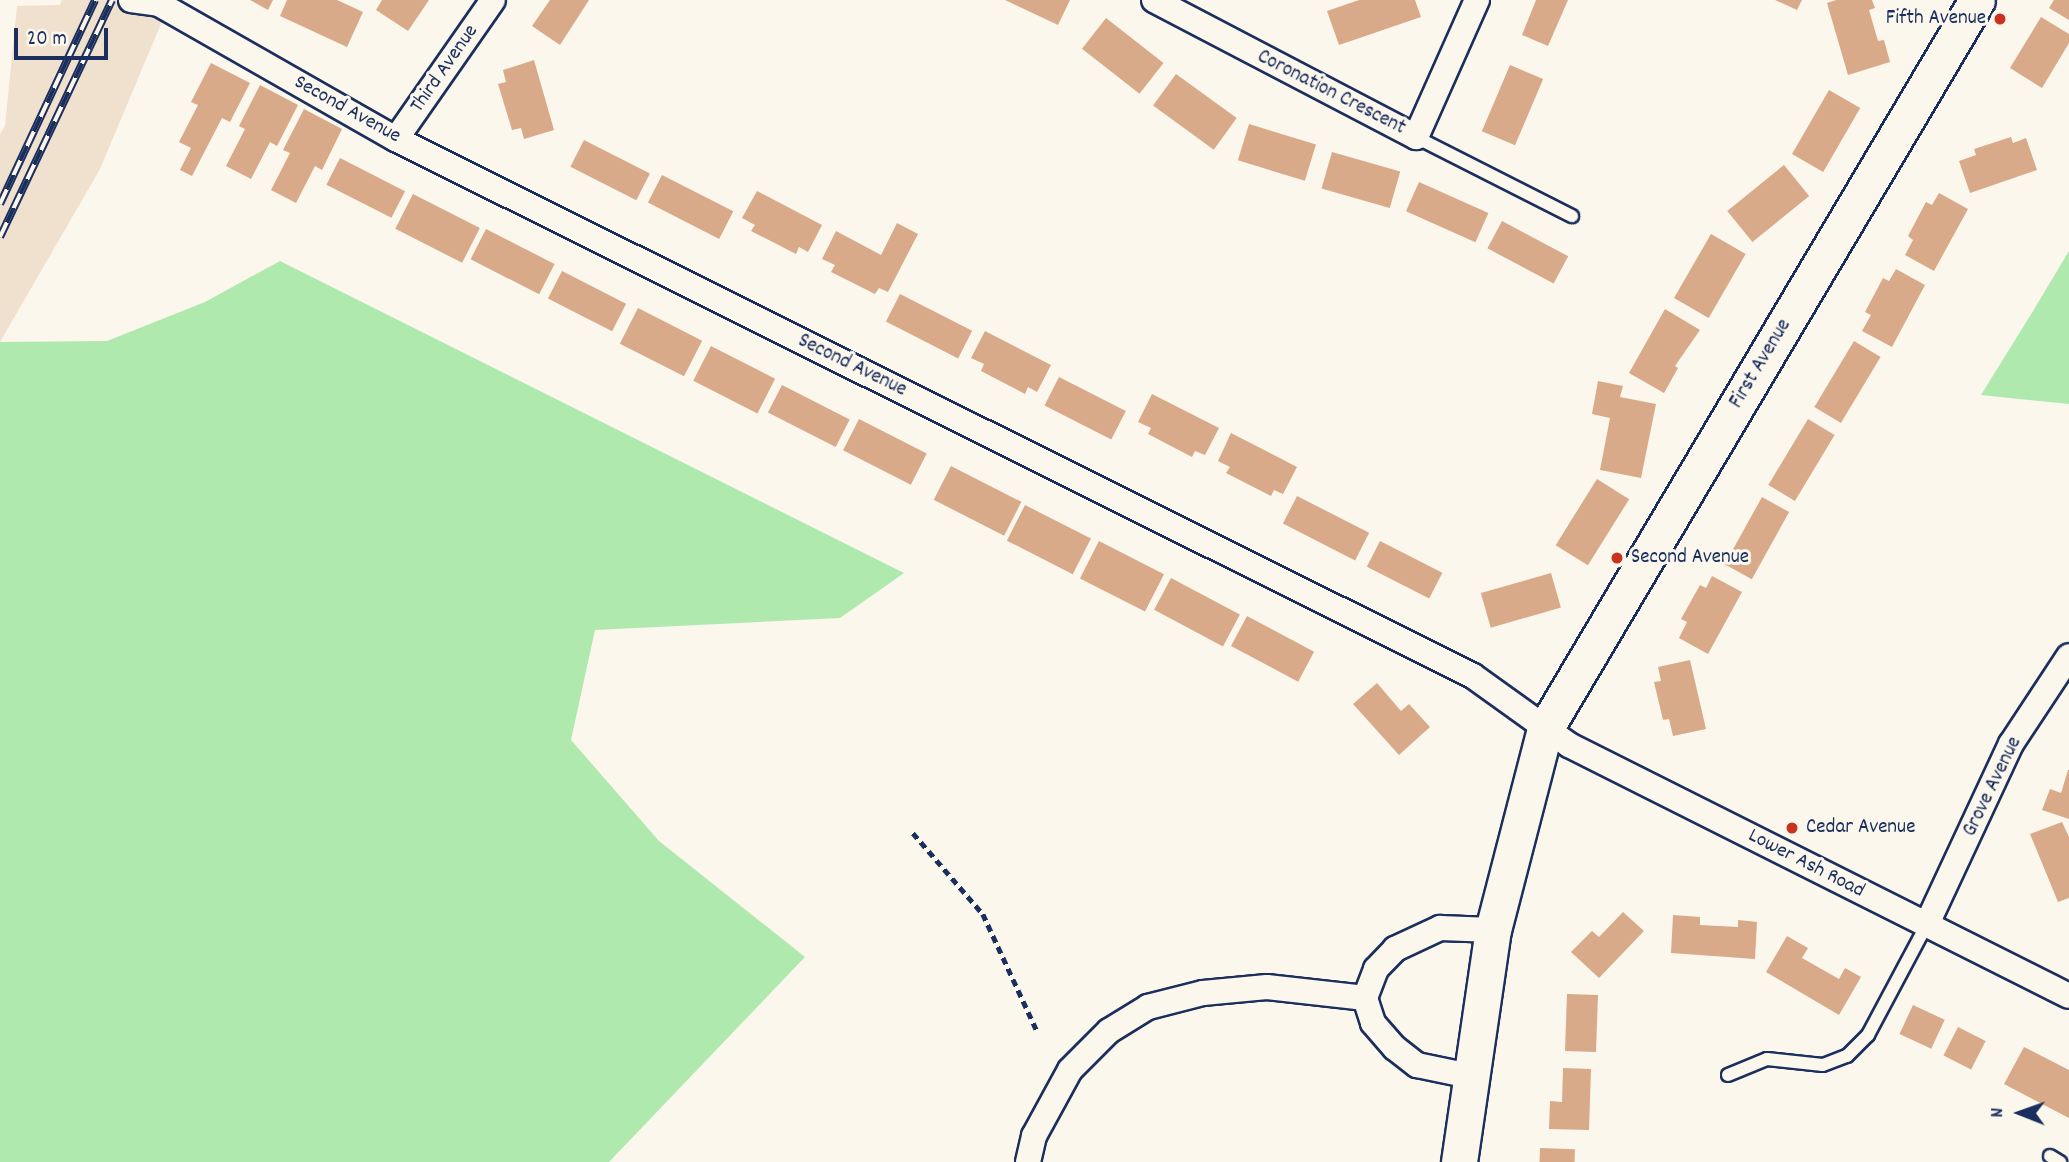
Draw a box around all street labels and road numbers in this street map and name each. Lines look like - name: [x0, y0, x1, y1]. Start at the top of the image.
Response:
- street label: Third Avenue: [405, 20, 485, 118]
- street label: Coronation Crescent: [1253, 45, 1409, 141]
- street label: Second Avenue: [289, 70, 405, 150]
- street label: First Avenue: [1724, 315, 1798, 413]
- street label: Second Avenue: [793, 329, 911, 403]
- street label: Grove Avenue: [1958, 733, 2028, 841]
- street label: Lower Ash Road: [1744, 824, 1868, 904]

